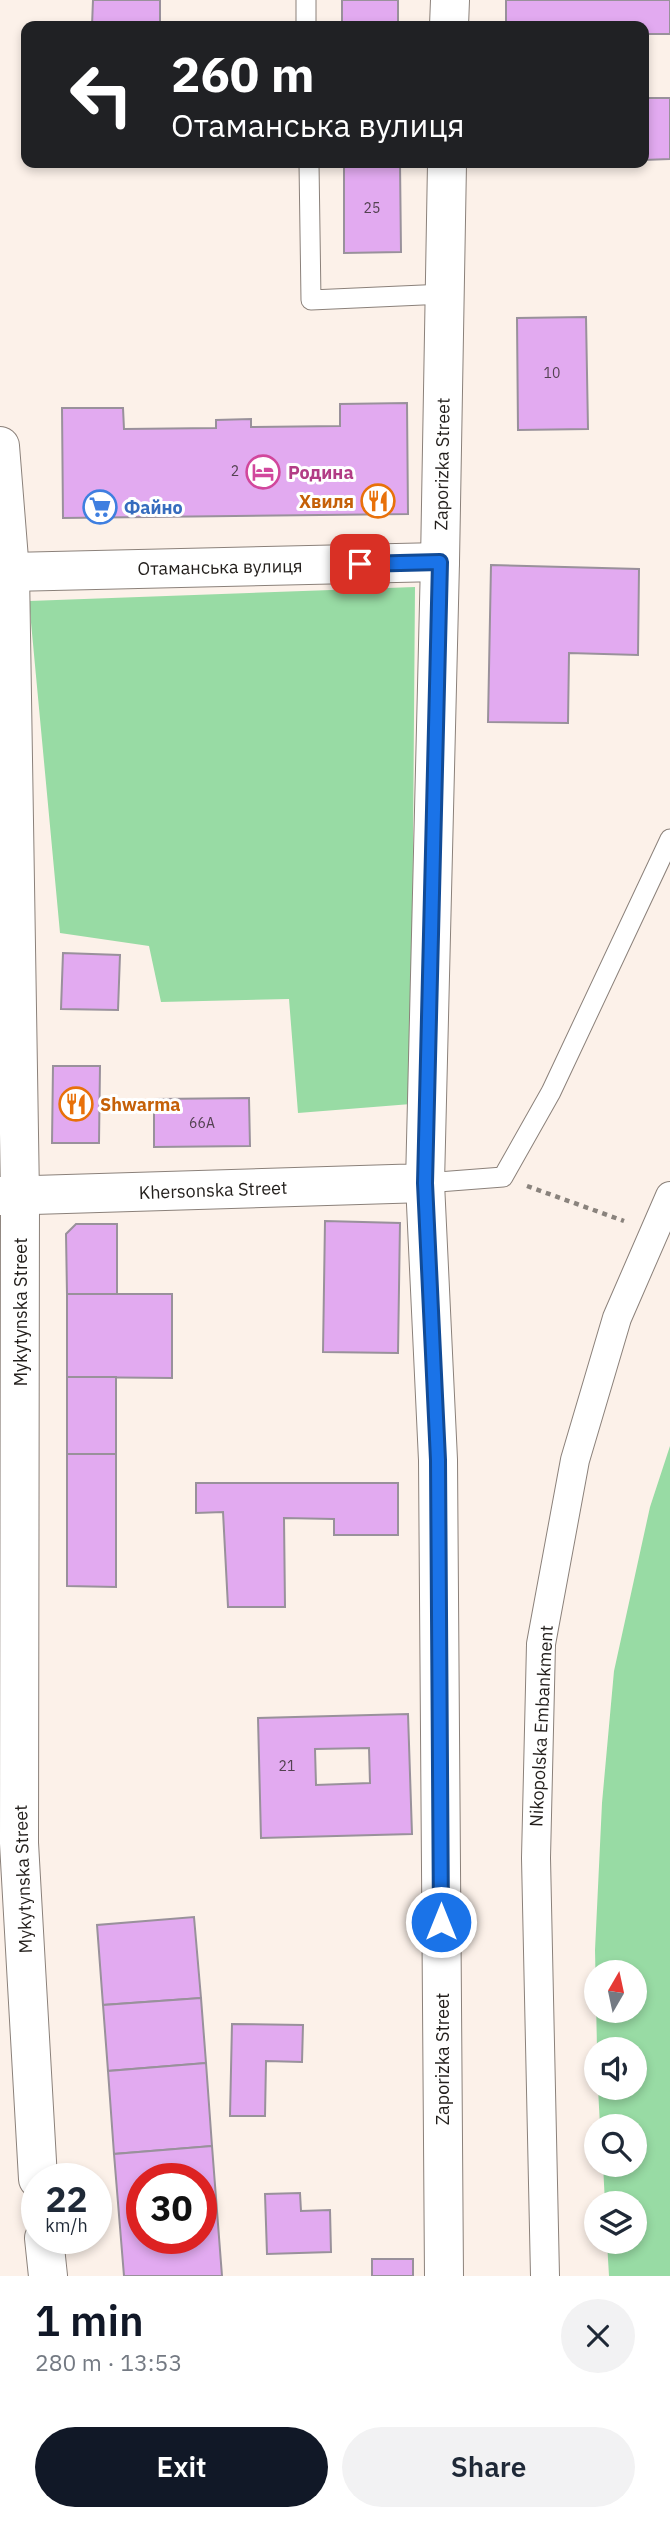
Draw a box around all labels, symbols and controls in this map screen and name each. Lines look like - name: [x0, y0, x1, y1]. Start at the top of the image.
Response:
- text: 260 m: [171, 42, 315, 105]
- icon: left: [56, 49, 147, 140]
- text: Отаманська вулиця: [171, 104, 465, 146]
- house number: 25: [364, 199, 380, 217]
- house number: 10: [544, 364, 560, 382]
- street label: Zaporizka Street: [429, 397, 455, 531]
- hotel icon: Родина: [244, 453, 282, 491]
- place label: Родина: [288, 461, 354, 484]
- house number: 2: [231, 462, 239, 480]
- restaurant icon: Хвиля: [359, 482, 397, 520]
- supermarket icon: Файно: [81, 488, 119, 526]
- place label: Хвиля: [299, 490, 354, 513]
- place label: Файно: [124, 496, 183, 519]
- pin: [330, 534, 390, 594]
- icon: arrive: [341, 545, 379, 583]
- street label: Отаманська вулиця: [137, 554, 303, 580]
- restaurant icon: Shwarma: [57, 1085, 95, 1123]
- place label: Shwarma: [100, 1093, 181, 1116]
- house number: 66А: [189, 1114, 215, 1132]
- street label: Khersonska Street: [138, 1176, 288, 1204]
- street label: Mykytynska Street: [9, 1238, 32, 1387]
- street label: Nikopolska Embankment: [524, 1625, 558, 1827]
- house number: 21: [279, 1757, 295, 1775]
- street label: Mykytynska Street: [9, 1804, 37, 1954]
- position arrow: [404, 1885, 478, 1959]
- north arrow: [584, 1960, 648, 2023]
- map controls: [584, 1960, 647, 2254]
- street label: Zaporizka Street: [431, 1993, 454, 2125]
- button: sound: [584, 2037, 647, 2100]
- button: search: [584, 2114, 647, 2177]
- speed limit sign: 30: [126, 2163, 217, 2254]
- text: 22: [45, 2176, 88, 2222]
- button: layers: [584, 2191, 647, 2254]
- text: km/h: [45, 2214, 88, 2237]
- text: 1 min: [35, 2293, 144, 2348]
- button: close: [561, 2299, 635, 2373]
- text: 280 m · 13:53: [35, 2347, 182, 2377]
- button: Exit: [35, 2427, 328, 2507]
- button: Share: [342, 2427, 635, 2507]

